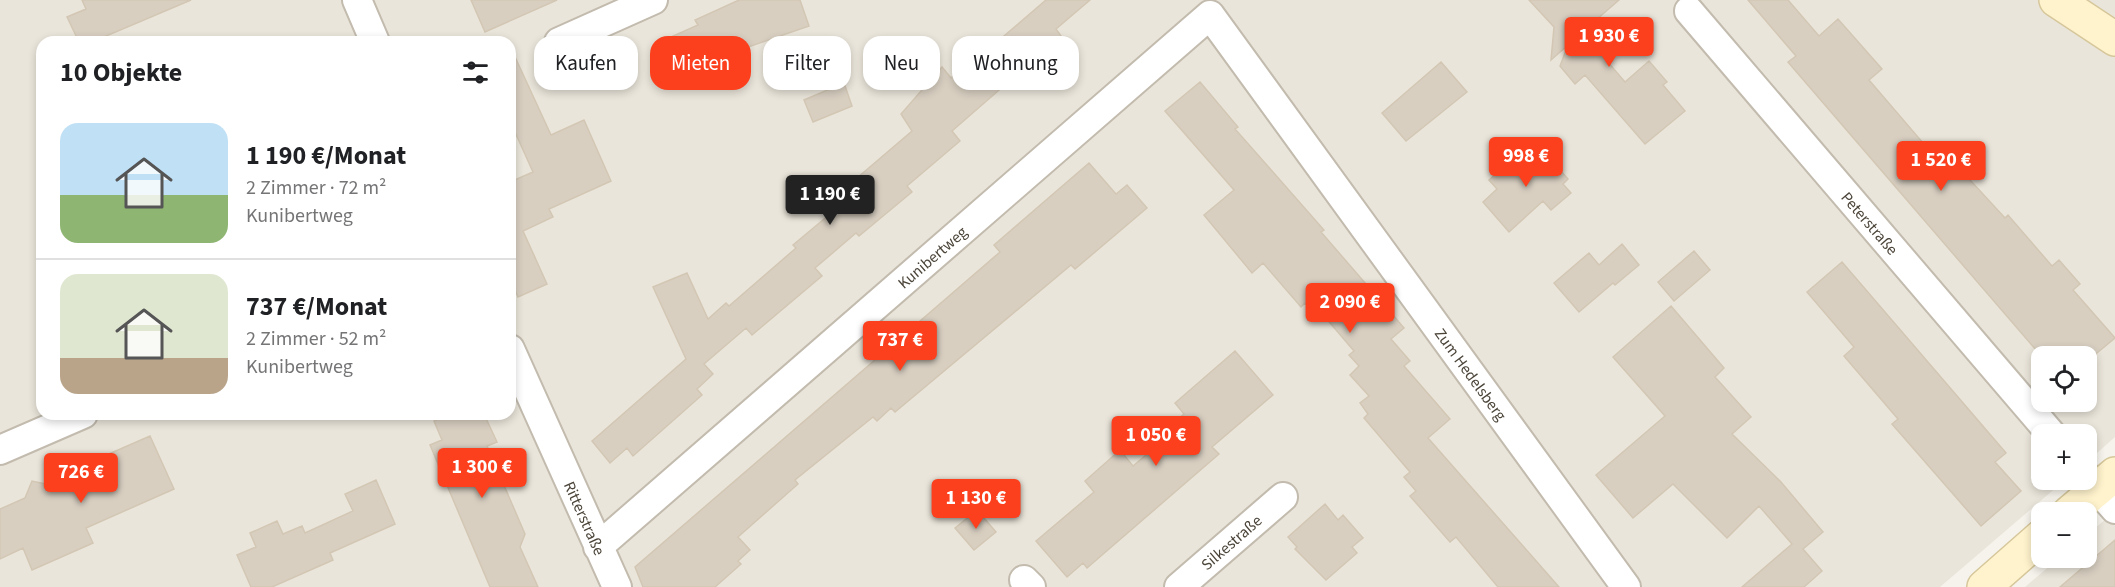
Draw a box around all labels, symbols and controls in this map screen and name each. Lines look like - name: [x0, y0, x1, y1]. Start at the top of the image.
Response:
- pin: 1 930 €: [1554, 17, 1664, 68]
- text: 1 930 €: [1579, 22, 1639, 50]
- chip: Kaufen: [534, 36, 638, 90]
- chip: Mieten: [650, 36, 751, 90]
- chip: Filter: [763, 36, 851, 90]
- chip: Neu: [863, 36, 940, 90]
- chip: Wohnung: [952, 36, 1079, 90]
- text: 10 Objekte: [60, 54, 182, 91]
- icon: filters: [459, 56, 492, 89]
- text: 1 190 €/Monat: [246, 137, 406, 174]
- pin: 998 €: [1484, 137, 1568, 188]
- pin: 1 520 €: [1886, 141, 1996, 192]
- text: 998 €: [1503, 142, 1549, 170]
- text: 1 520 €: [1911, 146, 1971, 174]
- icon: home: [108, 147, 180, 219]
- text: 2 Zimmer · 72 m²: [246, 174, 386, 202]
- pin: 1 190 €: [775, 175, 885, 226]
- text: 1 190 €: [800, 180, 860, 208]
- street label: Peterstraße: [1836, 187, 1903, 260]
- text: Kunibertweg: [246, 202, 353, 230]
- street label: Kunibertweg: [893, 221, 972, 294]
- pin: 2 090 €: [1295, 283, 1405, 334]
- text: 737 €/Monat: [246, 288, 387, 325]
- text: 2 090 €: [1320, 288, 1380, 316]
- icon: home: [108, 298, 180, 370]
- pin: 737 €: [858, 321, 942, 372]
- street label: Zum Hedelsberg: [1429, 324, 1511, 425]
- text: 2 Zimmer · 52 m²: [246, 325, 386, 353]
- text: 737 €: [877, 326, 923, 354]
- map controls: [2031, 346, 2097, 568]
- button: locate: [2031, 346, 2097, 412]
- text: Kunibertweg: [246, 353, 353, 381]
- pin: 1 050 €: [1101, 416, 1211, 467]
- text: 1 050 €: [1126, 421, 1186, 449]
- button: +: [2031, 424, 2097, 490]
- pin: 1 300 €: [427, 448, 537, 499]
- pin: 726 €: [39, 453, 123, 504]
- text: 1 300 €: [452, 453, 512, 481]
- text: 726 €: [58, 458, 104, 486]
- street label: Ritterstraße: [558, 478, 610, 559]
- pin: 1 130 €: [921, 479, 1031, 530]
- text: 1 130 €: [946, 484, 1006, 512]
- button: −: [2031, 502, 2097, 568]
- street label: Silkestraße: [1196, 510, 1267, 575]

